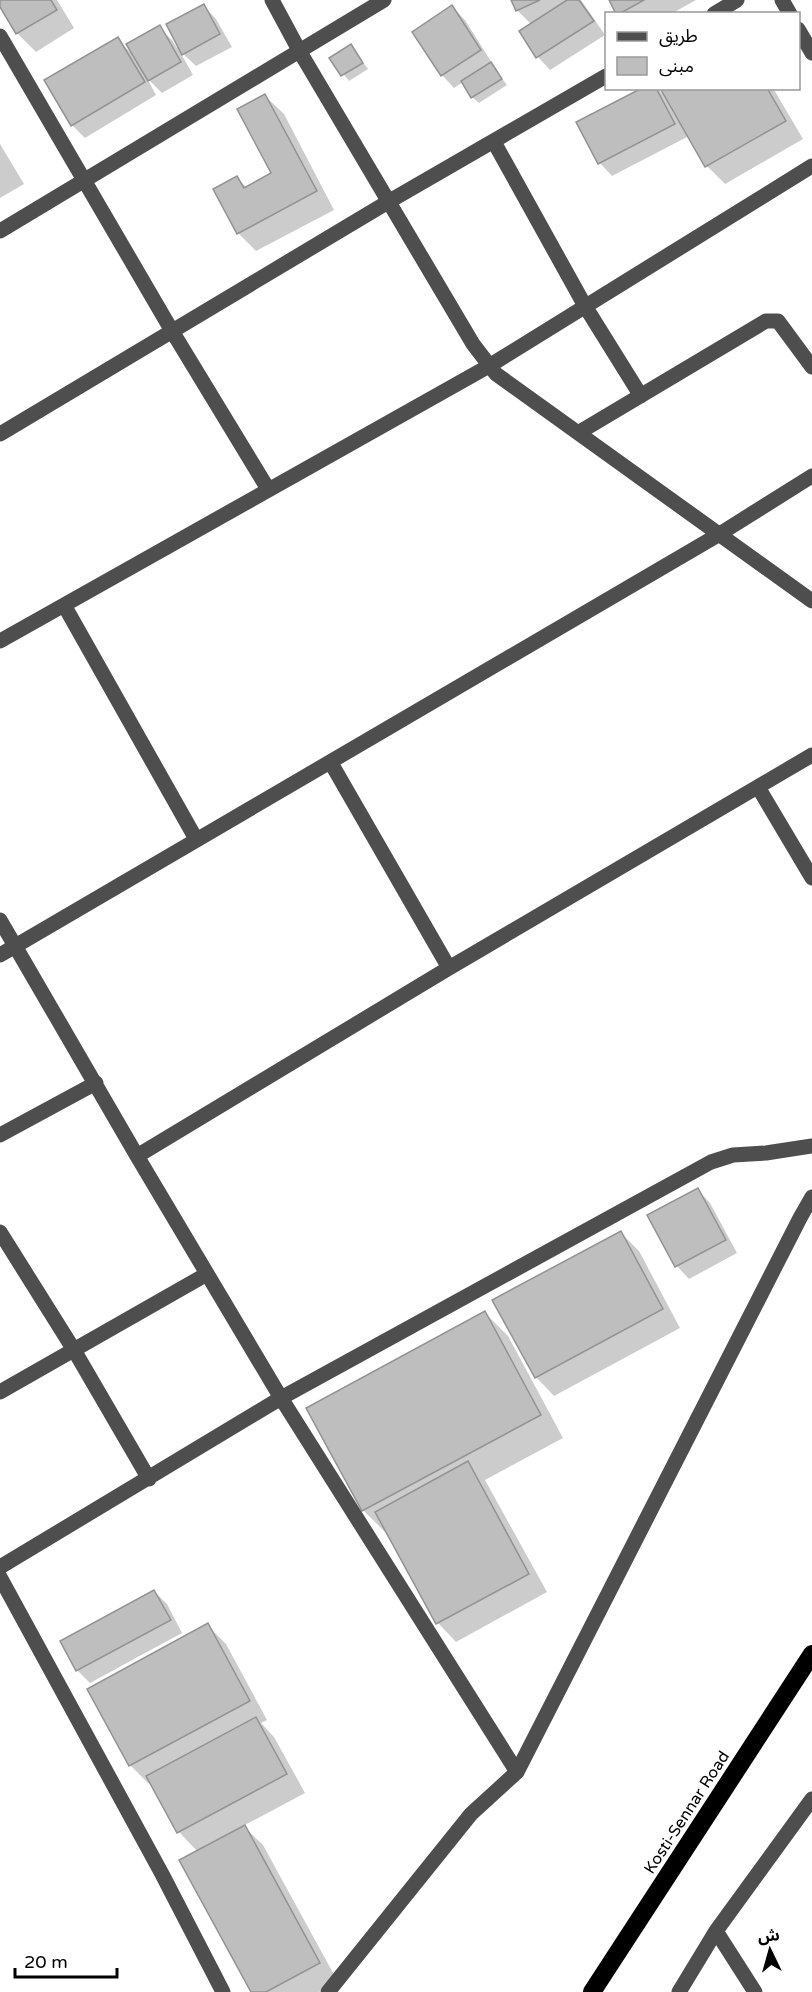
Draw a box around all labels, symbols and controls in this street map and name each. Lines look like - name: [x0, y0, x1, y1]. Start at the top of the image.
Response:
- legend: [605, 12, 800, 90]
- text: طريق: [659, 25, 698, 47]
- text: مبنى: [659, 55, 694, 77]
- street label: Kosti-Sennar Road: [640, 1747, 734, 1878]
- north arrow: [740, 1920, 800, 1980]
- text: ش: [757, 1925, 781, 1947]
- scale bar: [15, 1941, 117, 1979]
- text: 20 m: [24, 1951, 68, 1973]

